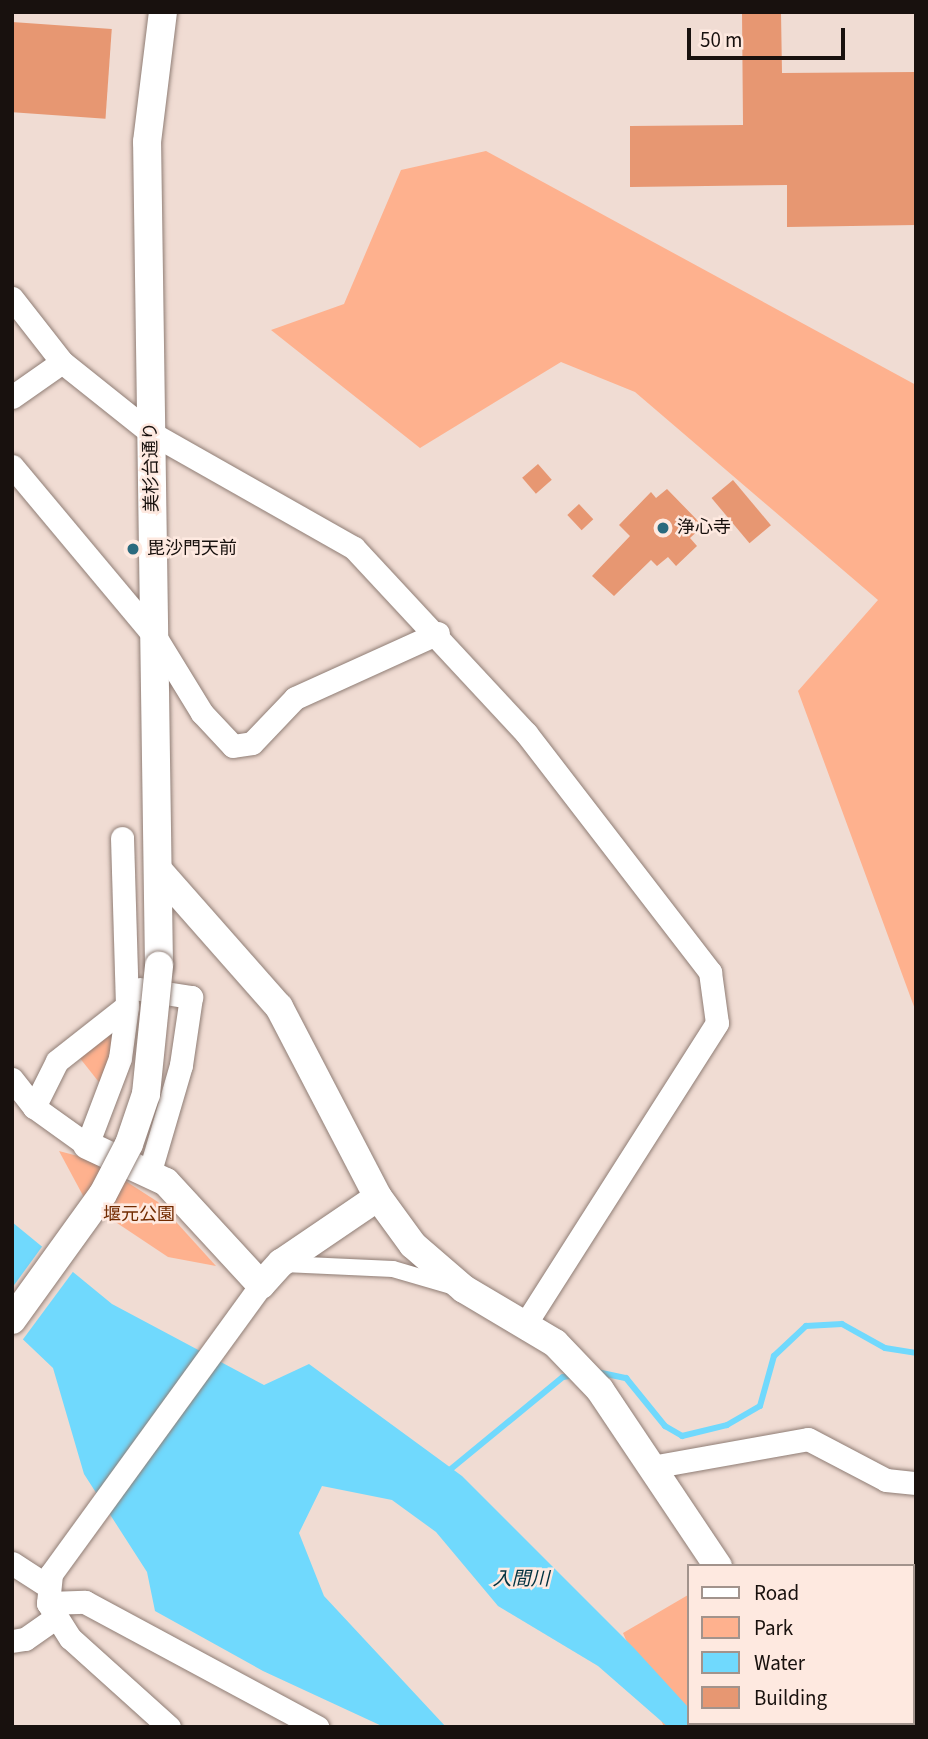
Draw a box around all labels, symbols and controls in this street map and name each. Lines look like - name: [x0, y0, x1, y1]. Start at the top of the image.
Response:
- scale bar: [690, 14, 848, 58]
- text: 50 m: [700, 25, 742, 55]
- street label: 美杉台通り: [140, 422, 164, 512]
- place label: 浄心寺: [677, 517, 731, 539]
- marker: 浄心寺: [655, 520, 671, 536]
- place label: 毘沙門天前: [147, 538, 237, 560]
- marker: 毘沙門天前: [125, 541, 141, 557]
- park label: 堰元公園: [103, 1204, 175, 1226]
- legend: [687, 1564, 914, 1725]
- water label: 入間川: [493, 1569, 549, 1591]
- text: Road: [754, 1578, 799, 1608]
- text: Park: [754, 1613, 793, 1643]
- text: Water: [754, 1648, 805, 1678]
- text: Building: [754, 1683, 827, 1713]

